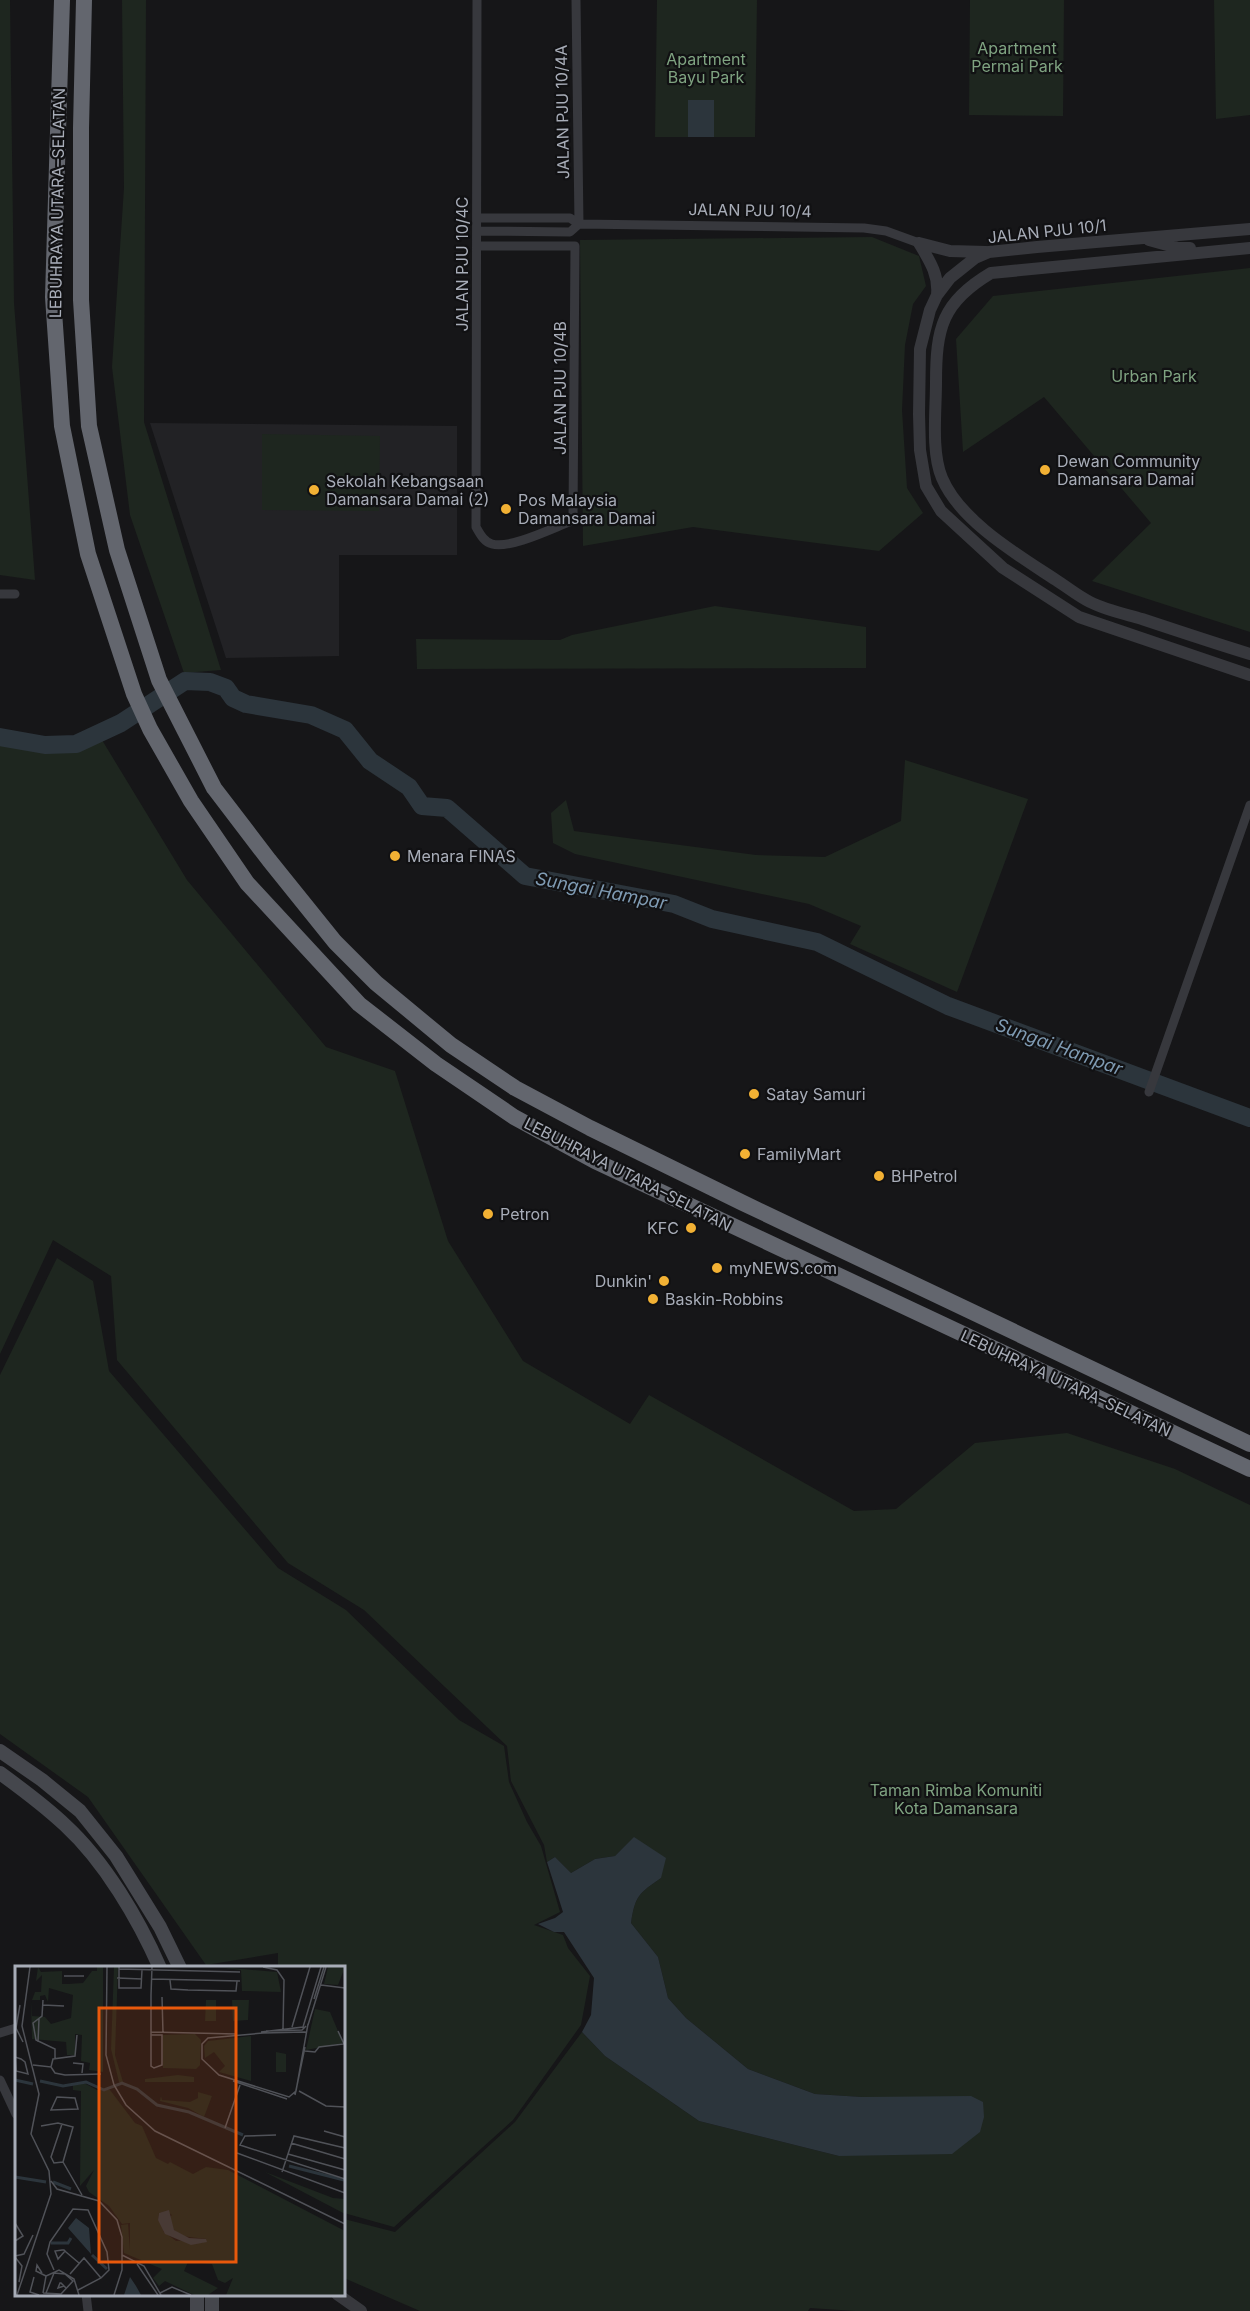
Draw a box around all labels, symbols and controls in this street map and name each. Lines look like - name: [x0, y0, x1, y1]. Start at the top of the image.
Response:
- park label: Apartment Permai Park: [971, 38, 1063, 76]
- street label: JALAN PJU 10/4A: [551, 45, 573, 179]
- park label: Apartment Bayu Park: [666, 49, 746, 87]
- street label: LEBUHRAYA UTARA–SELATAN: [45, 88, 69, 318]
- street label: JALAN PJU 10/4C: [452, 196, 472, 332]
- street label: JALAN PJU 10/4: [688, 199, 812, 221]
- street label: JALAN PJU 10/1: [986, 215, 1108, 247]
- street label: JALAN PJU 10/4B: [550, 321, 570, 455]
- park label: Urban Park: [1111, 366, 1197, 386]
- place label: Dewan Community Damansara Damai: [1057, 451, 1200, 489]
- marker: Dewan Community Damansara Damai: [1038, 463, 1052, 477]
- place label: Sekolah Kebangsaan Damansara Damai (2): [326, 471, 489, 509]
- marker: Sekolah Kebangsaan Damansara Damai (2): [307, 483, 321, 497]
- place label: Pos Malaysia Damansara Damai: [518, 490, 655, 528]
- marker: Pos Malaysia Damansara Damai: [499, 502, 513, 516]
- place label: Menara FINAS: [407, 846, 516, 866]
- marker: Menara FINAS: [388, 849, 402, 863]
- water label: Sungai Hampar: [534, 867, 670, 914]
- water label: Sungai Hampar: [993, 1014, 1127, 1080]
- place label: Satay Samuri: [766, 1084, 866, 1104]
- marker: Satay Samuri: [747, 1087, 761, 1101]
- street label: LEBUHRAYA UTARA–SELATAN: [521, 1113, 735, 1235]
- place label: FamilyMart: [757, 1144, 841, 1164]
- marker: FamilyMart: [738, 1147, 752, 1161]
- place label: BHPetrol: [891, 1166, 957, 1186]
- marker: BHPetrol: [872, 1169, 886, 1183]
- place label: Petron: [500, 1204, 550, 1224]
- marker: Petron: [481, 1207, 495, 1221]
- place label: KFC: [647, 1218, 679, 1238]
- marker: KFC: [684, 1221, 698, 1235]
- place label: myNEWS.com: [729, 1258, 837, 1278]
- marker: myNEWS.com: [710, 1261, 724, 1275]
- place label: Dunkin': [595, 1271, 652, 1291]
- marker: Dunkin': [657, 1274, 671, 1288]
- place label: Baskin-Robbins: [665, 1289, 783, 1309]
- marker: Baskin-Robbins: [646, 1292, 660, 1306]
- street label: LEBUHRAYA UTARA–SELATAN: [957, 1325, 1175, 1441]
- park label: Taman Rimba Komuniti Kota Damansara: [870, 1780, 1042, 1818]
- inset map: [15, 1966, 345, 2296]

